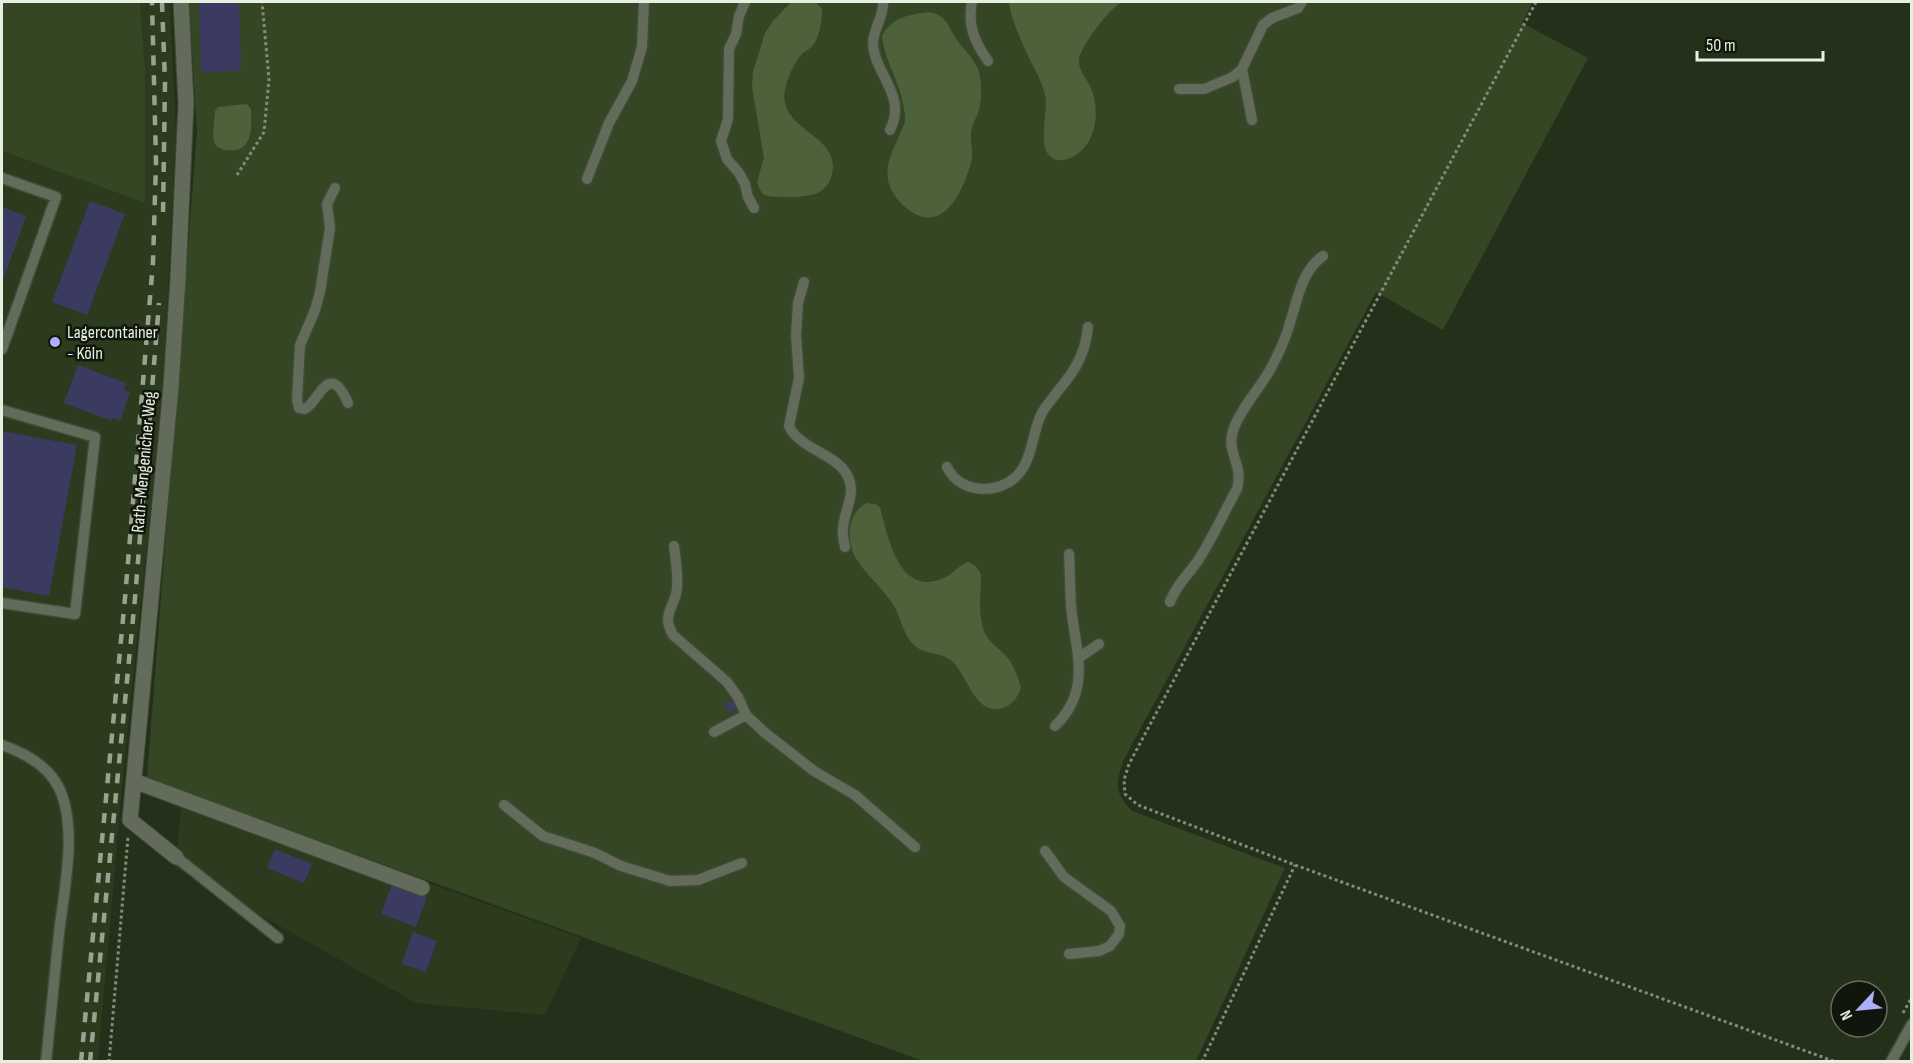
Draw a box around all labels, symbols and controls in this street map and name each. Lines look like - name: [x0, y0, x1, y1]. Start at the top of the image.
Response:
- scale bar: [1697, 24, 1823, 62]
- text: 50 m: [1706, 35, 1736, 56]
- place label: Lagercontainer - Köln: [67, 322, 158, 364]
- marker: Lagercontainer - Köln: [48, 335, 62, 349]
- street label: Rath-Mengenicher Weg: [127, 390, 161, 534]
- north arrow: [1829, 979, 1889, 1039]
- text: N: [1836, 1007, 1857, 1023]

